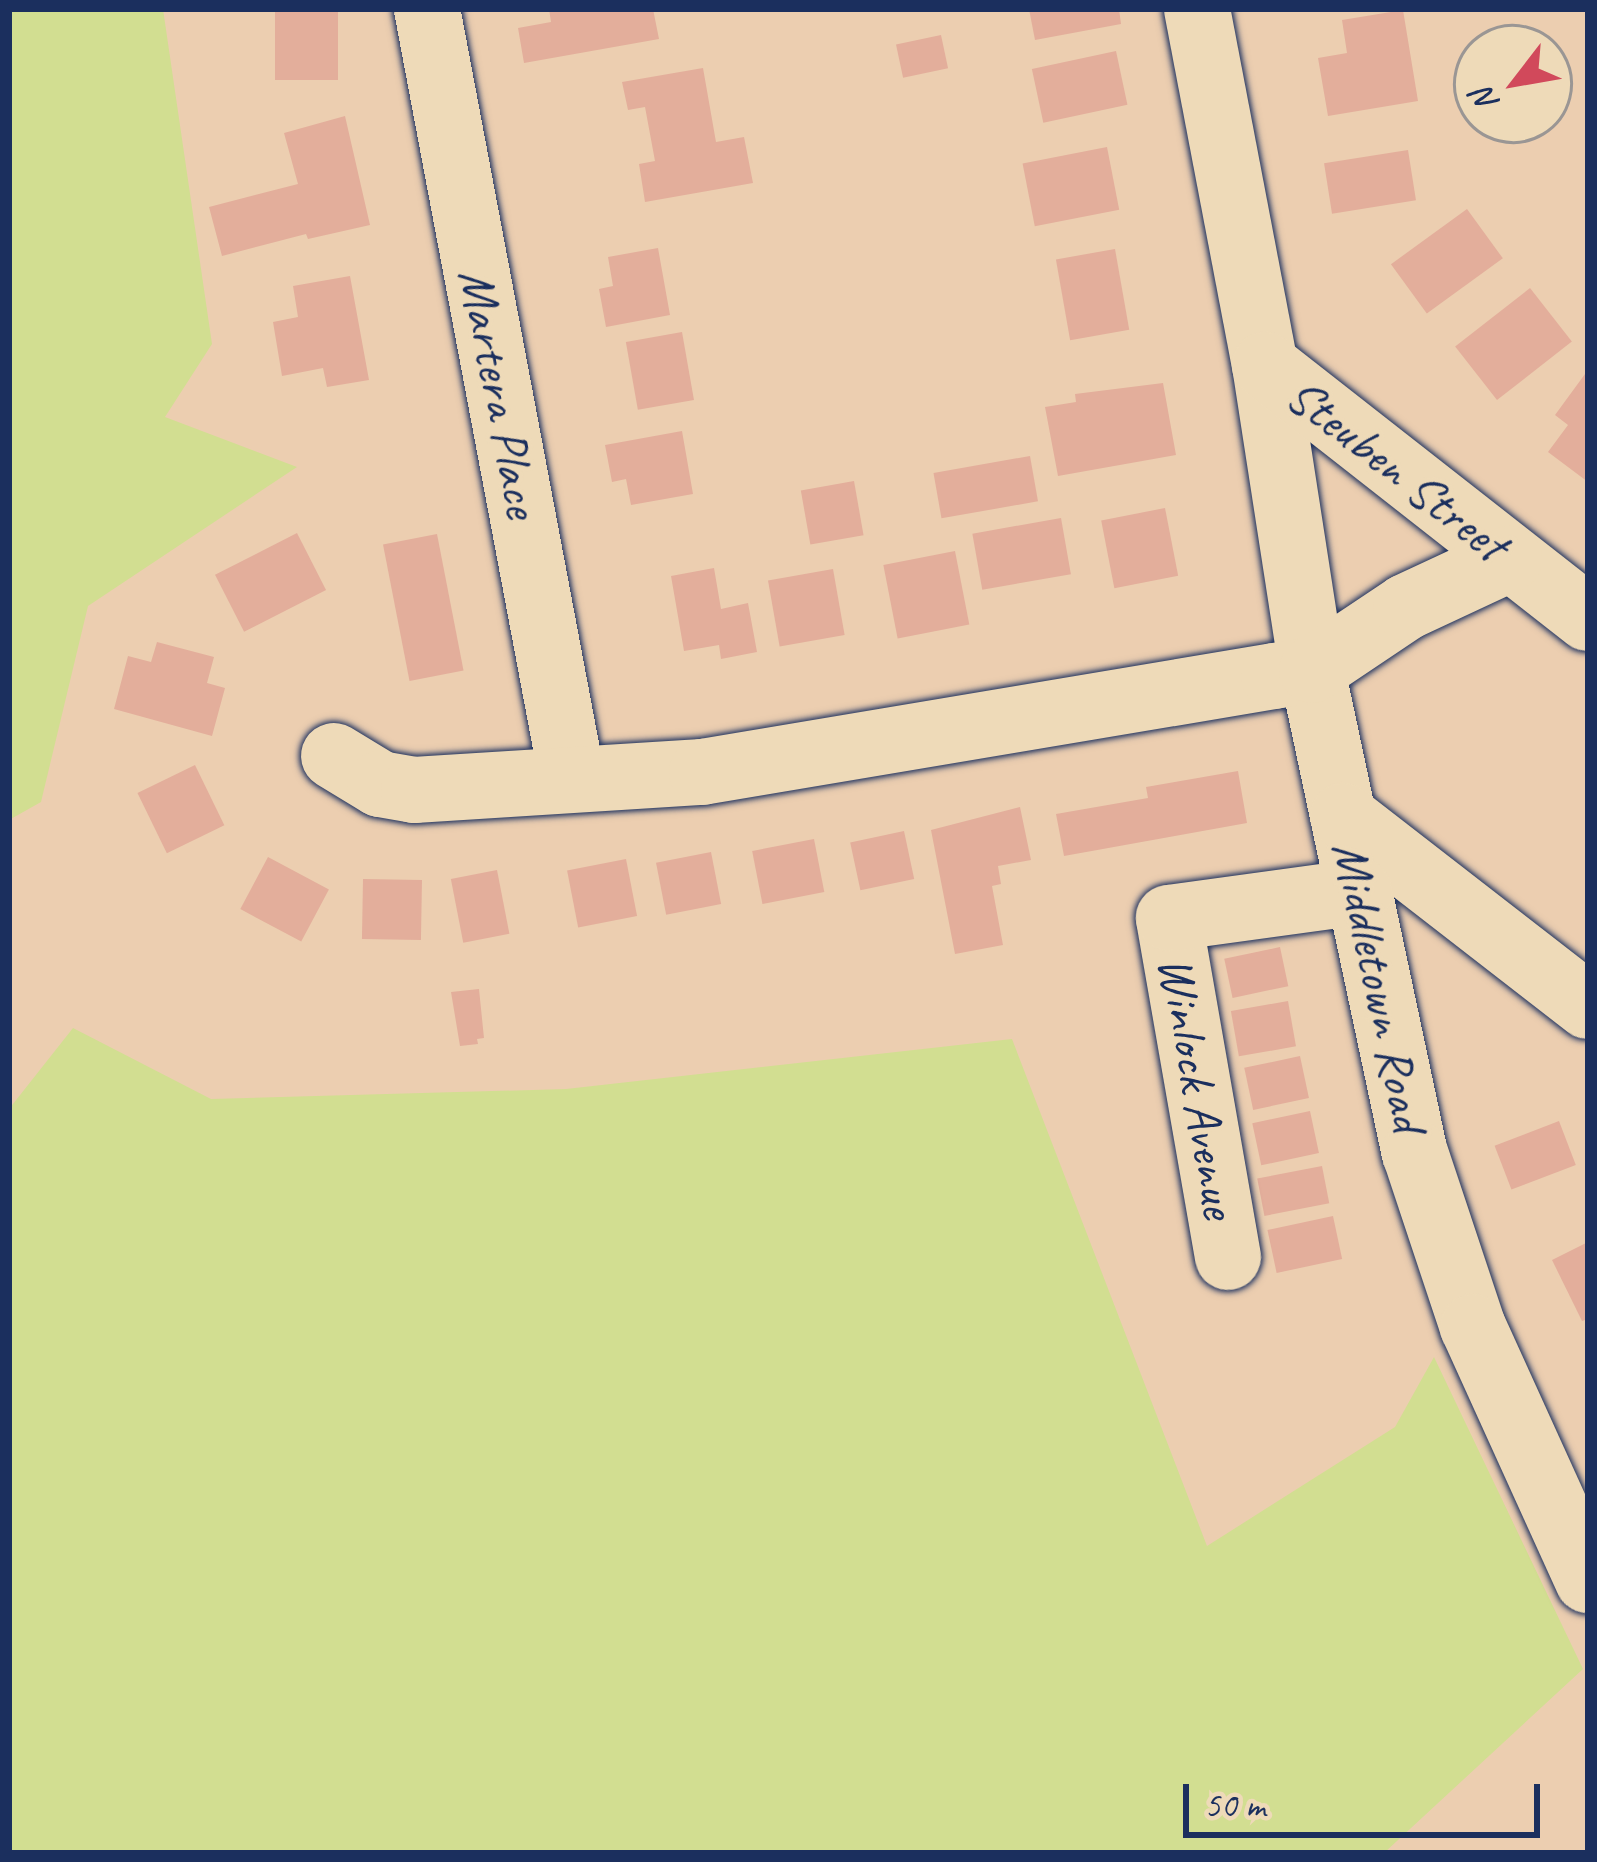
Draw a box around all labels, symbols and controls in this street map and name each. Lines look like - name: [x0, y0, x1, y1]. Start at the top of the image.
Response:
- north arrow: [1453, 24, 1573, 144]
- text: N: [1461, 81, 1508, 121]
- street label: Martera Place: [446, 263, 554, 523]
- street label: Steuben Street: [1274, 364, 1520, 574]
- street label: Middletown Road: [1320, 836, 1440, 1136]
- street label: Winlock Avenue: [1145, 951, 1251, 1223]
- scale bar: [1189, 1760, 1546, 1834]
- text: 50 m: [1204, 1782, 1265, 1828]

